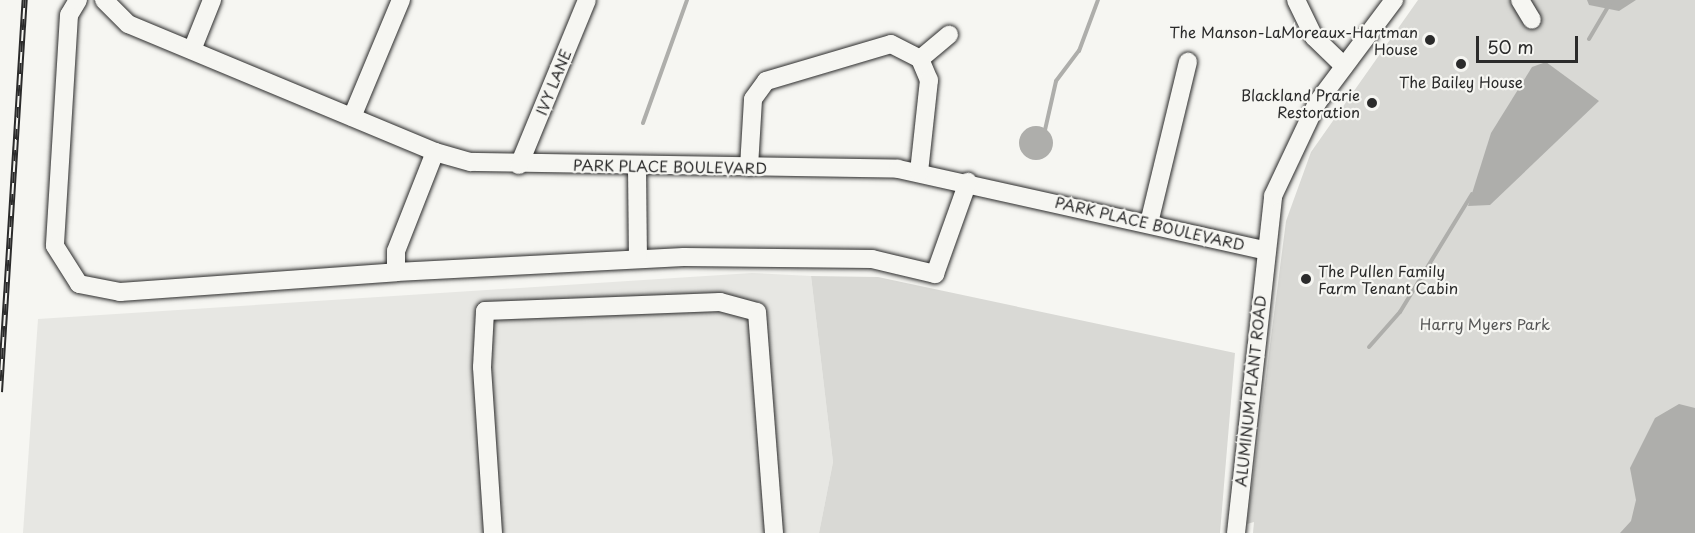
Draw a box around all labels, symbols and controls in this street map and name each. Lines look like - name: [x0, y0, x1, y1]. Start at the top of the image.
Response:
- place label: The Manson-LaMoreaux-Hartman House: [1169, 22, 1418, 57]
- scale bar: [1479, 24, 1581, 62]
- marker: The Manson-LaMoreaux-Hartman House: [1423, 33, 1437, 47]
- text: 50 m: [1487, 33, 1534, 60]
- street label: IVY LANE: [532, 46, 574, 118]
- marker: The Bailey House: [1454, 57, 1468, 71]
- place label: The Bailey House: [1398, 73, 1524, 91]
- place label: Blackland Prarie Restoration: [1240, 85, 1360, 120]
- marker: Blackland Prarie Restoration: [1365, 96, 1379, 110]
- street label: PARK PLACE BOULEVARD: [573, 155, 767, 177]
- street label: PARK PLACE BOULEVARD: [1053, 192, 1247, 254]
- place label: The Pullen Family Farm Tenant Cabin: [1318, 261, 1457, 296]
- marker: The Pullen Family Farm Tenant Cabin: [1299, 272, 1313, 286]
- street label: ALUMINUM PLANT ROAD: [1231, 294, 1269, 488]
- park label: Harry Myers Park: [1420, 315, 1550, 333]

